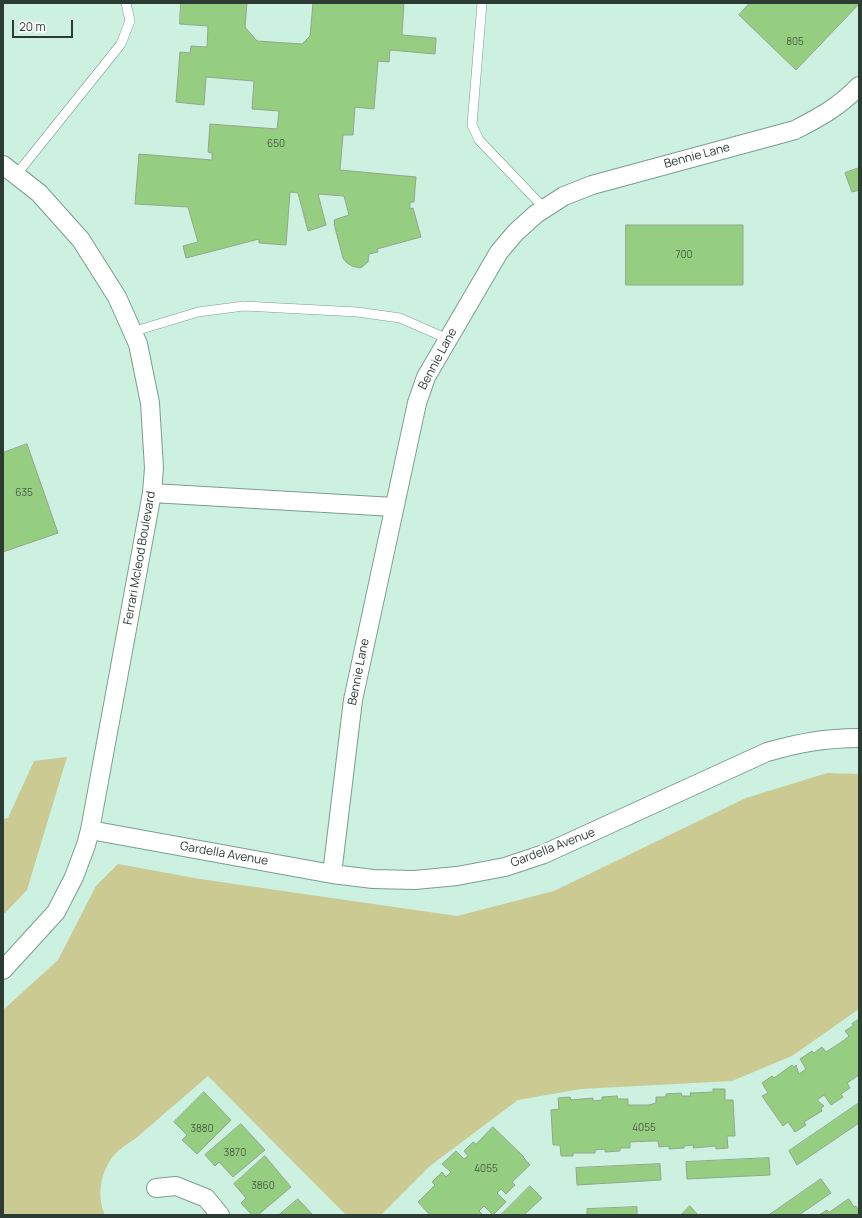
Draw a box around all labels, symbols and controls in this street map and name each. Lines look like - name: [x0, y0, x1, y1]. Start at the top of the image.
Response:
- scale bar: [14, 12, 75, 38]
- text: 20 m: [19, 18, 46, 35]
- house number: 805: [786, 36, 804, 48]
- house number: 650: [267, 138, 285, 150]
- street label: Bennie Lane: [663, 140, 731, 172]
- house number: 700: [675, 249, 693, 261]
- street label: Bennie Lane: [416, 326, 460, 392]
- house number: 635: [15, 487, 33, 499]
- street label: Ferrari Mcleod Boulevard: [121, 490, 159, 626]
- street label: Bennie Lane: [345, 637, 373, 707]
- street label: Gardella Avenue: [509, 825, 597, 871]
- street label: Gardella Avenue: [179, 839, 269, 869]
- house number: 4055: [632, 1122, 656, 1134]
- house number: 3880: [190, 1123, 214, 1135]
- house number: 3870: [224, 1147, 246, 1159]
- house number: 4055: [474, 1163, 498, 1175]
- house number: 3860: [251, 1180, 275, 1192]

